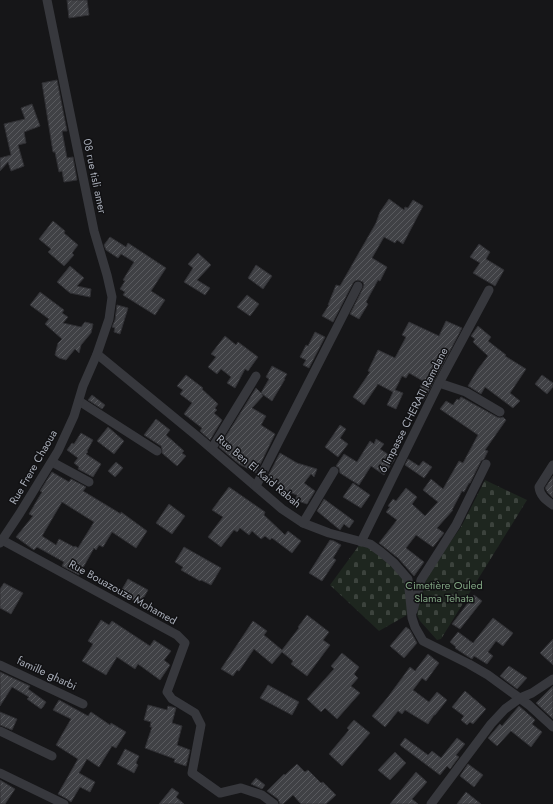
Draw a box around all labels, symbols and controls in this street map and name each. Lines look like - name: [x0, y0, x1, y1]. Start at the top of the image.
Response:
- street label: 08 rue tisli amer: [79, 137, 111, 215]
- street label: 6 Impasse CHERATI Ramdane: [374, 344, 452, 475]
- street label: Rue Frere Chaoua: [5, 427, 61, 507]
- street label: Rue Ben El Kaid Rabah: [213, 431, 305, 511]
- street label: Rue Bouazouze Mohamed: [66, 556, 180, 628]
- park label: Cimetière Ouled Slama Tehata: [405, 577, 483, 606]
- street label: famille gharbi: [15, 652, 80, 694]

